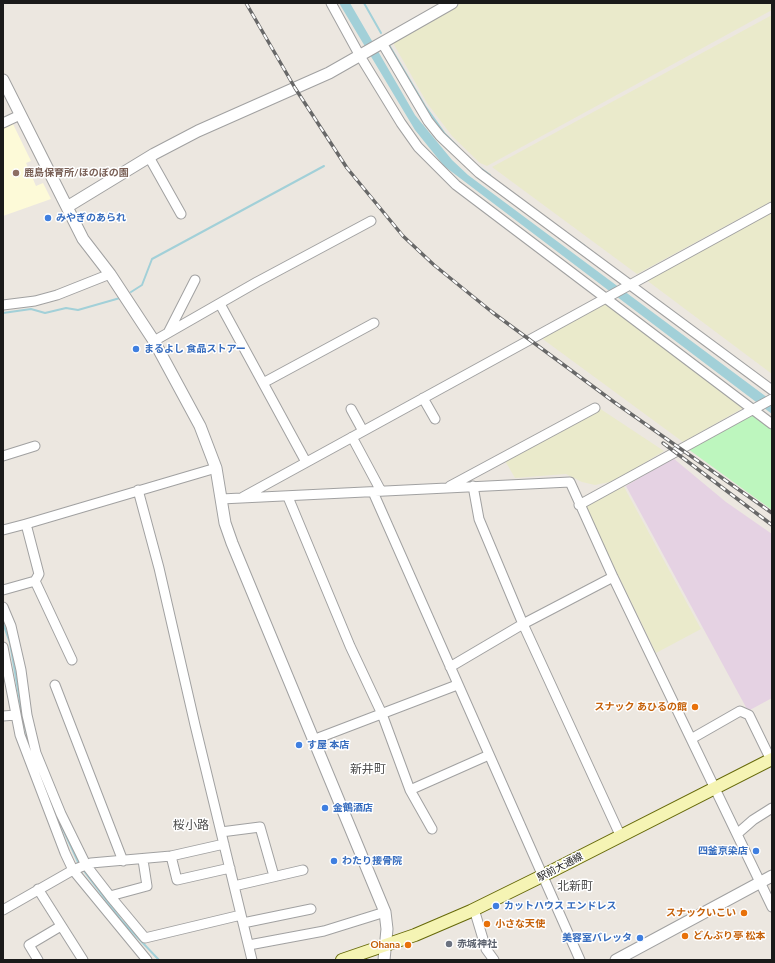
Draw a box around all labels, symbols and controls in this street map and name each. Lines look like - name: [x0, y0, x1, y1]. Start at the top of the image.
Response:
- place label: 鹿島保育所/ほのぼの園: [24, 167, 129, 179]
- marker: 鹿島保育所/ほのぼの園: [11, 168, 21, 178]
- place label: みやぎのあられ: [56, 212, 126, 224]
- marker: みやぎのあられ: [43, 213, 53, 223]
- place label: まるよし 食品ストアー: [144, 343, 246, 355]
- marker: まるよし 食品ストアー: [131, 344, 141, 354]
- place label: スナック あひるの館: [595, 701, 687, 713]
- marker: スナック あひるの館: [690, 702, 700, 712]
- place label: す屋 本店: [307, 739, 349, 751]
- marker: す屋 本店: [294, 740, 304, 750]
- district label: 新井町: [350, 762, 386, 776]
- place label: 金鶴酒店: [333, 802, 373, 814]
- marker: 金鶴酒店: [320, 803, 330, 813]
- district label: 桜小路: [173, 818, 209, 832]
- place label: 四釜京染店: [698, 845, 748, 857]
- marker: 四釜京染店: [751, 846, 761, 856]
- street label: 駅前大通線: [535, 850, 585, 884]
- place label: わたり接骨院: [342, 855, 402, 867]
- marker: わたり接骨院: [329, 856, 339, 866]
- district label: 北新町: [557, 879, 593, 893]
- place label: カットハウス エンドレス: [504, 900, 616, 912]
- marker: カットハウス エンドレス: [491, 901, 501, 911]
- place label: スナックいこい: [666, 907, 736, 919]
- marker: スナックいこい: [739, 908, 749, 918]
- place label: 小さな天使: [495, 918, 545, 930]
- marker: 小さな天使: [482, 919, 492, 929]
- place label: どんぶり亭 松本: [693, 930, 765, 942]
- marker: どんぶり亭 松本: [680, 931, 690, 941]
- place label: 美容室バレッタ: [562, 932, 632, 944]
- marker: 美容室バレッタ: [635, 933, 645, 943]
- place label: 赤城神社: [457, 938, 497, 950]
- place label: Ohana: [371, 939, 400, 951]
- marker: 赤城神社: [444, 939, 454, 949]
- marker: Ohana: [403, 940, 413, 950]

